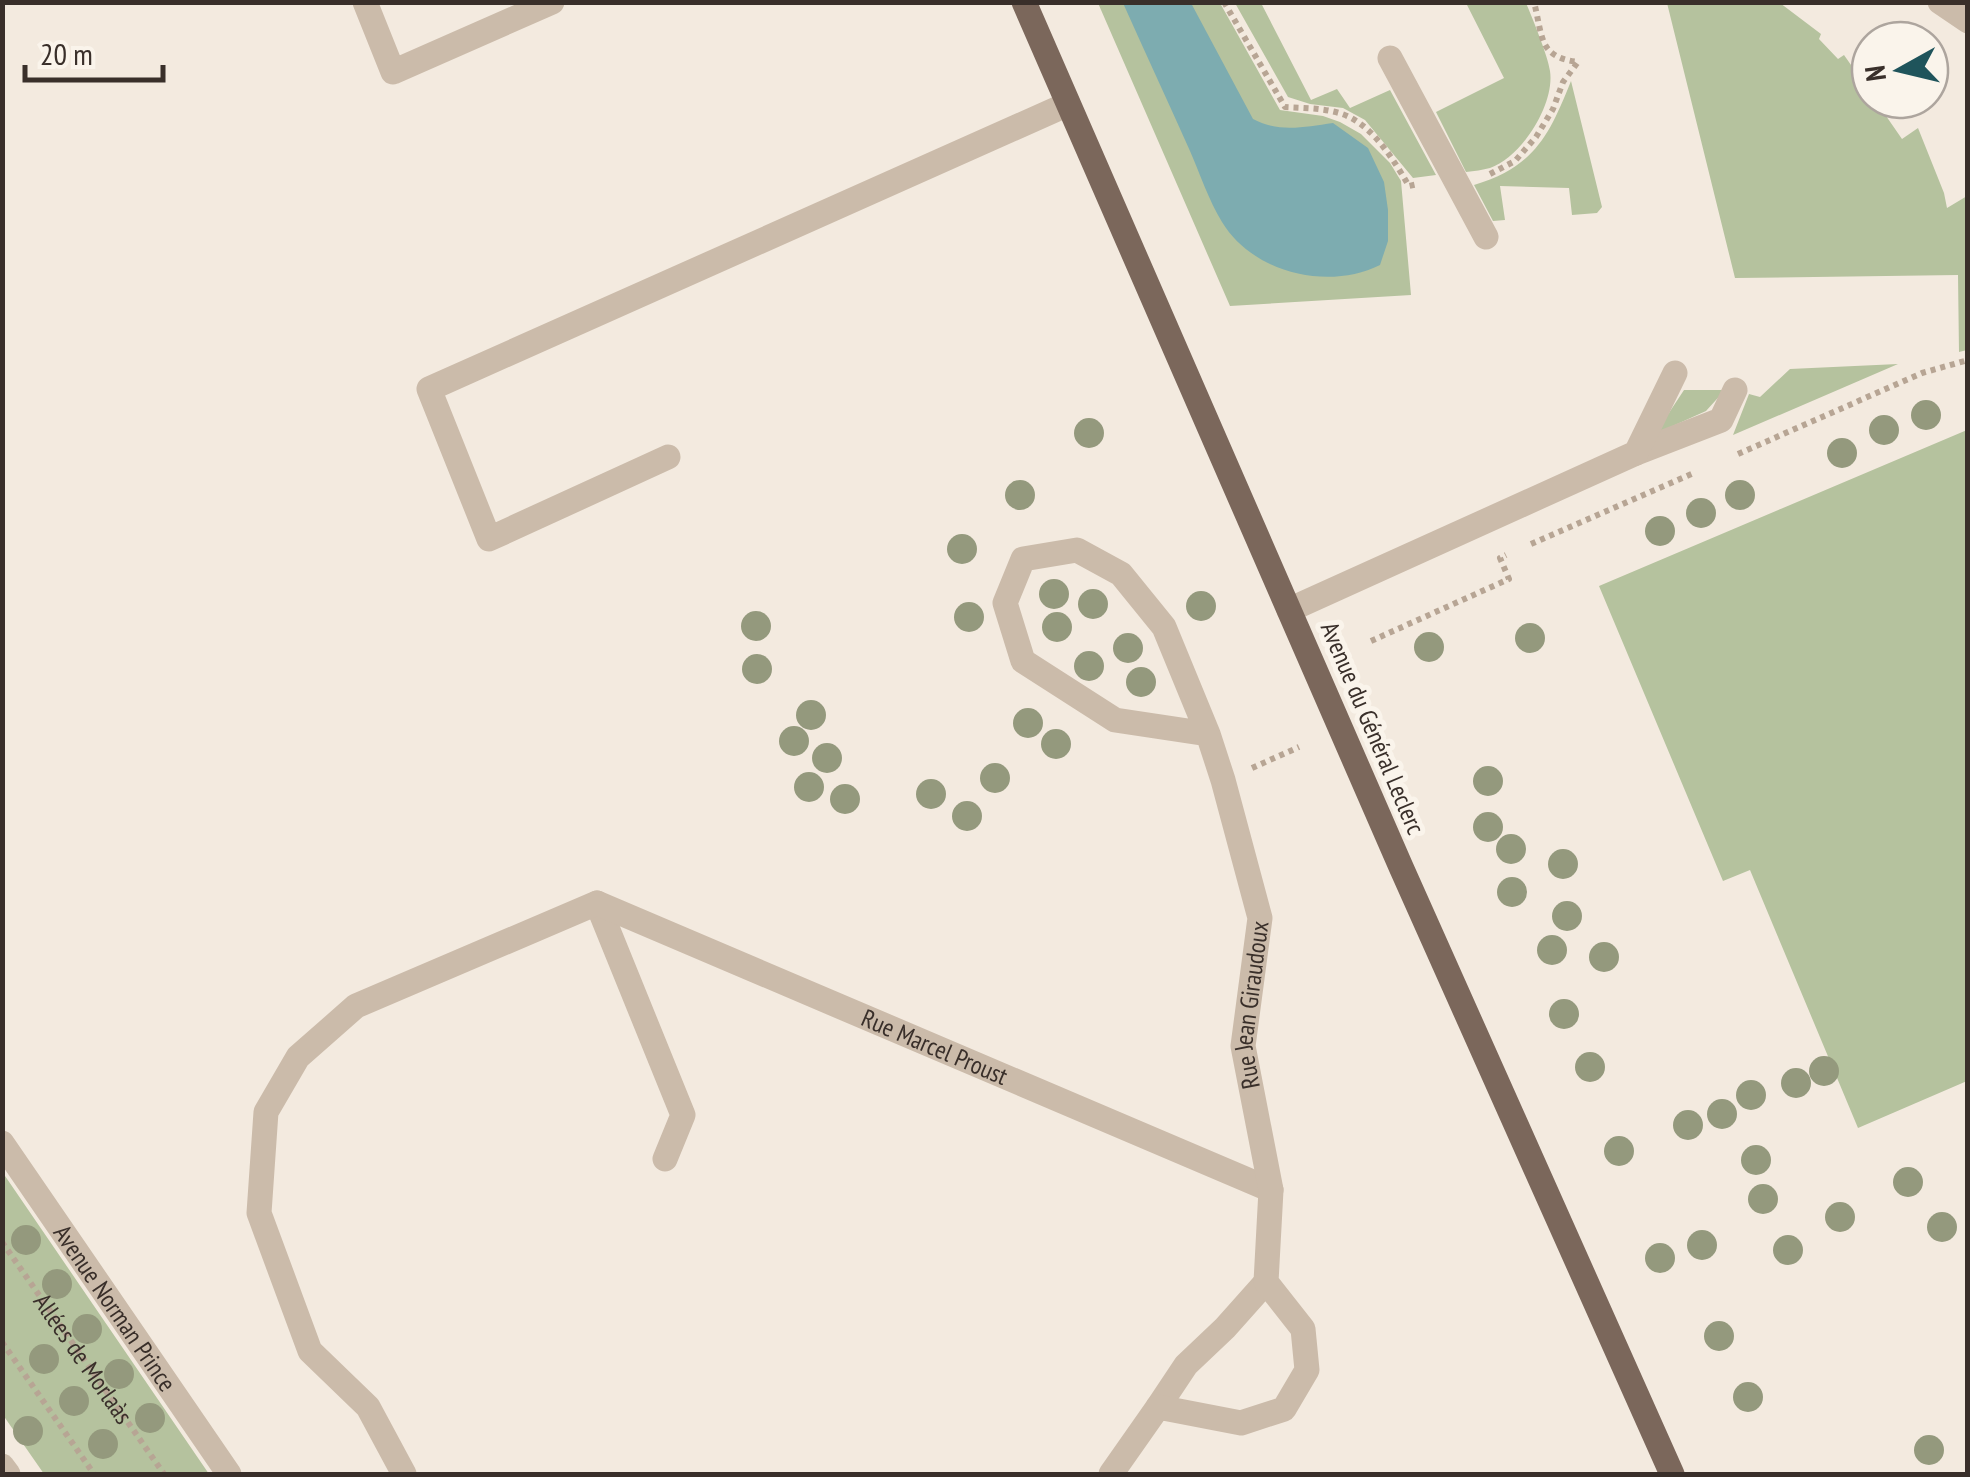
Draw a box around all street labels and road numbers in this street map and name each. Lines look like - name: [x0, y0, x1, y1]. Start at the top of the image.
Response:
- street label: Avenue du Général Leclerc: [1314, 617, 1432, 839]
- street label: Rue Jean Giraudoux: [1227, 919, 1275, 1092]
- street label: Rue Marcel Proust: [857, 1002, 1013, 1092]
- street label: Avenue Norman Prince: [47, 1218, 183, 1397]
- street label: Allées de Morlaàs: [27, 1287, 140, 1430]

